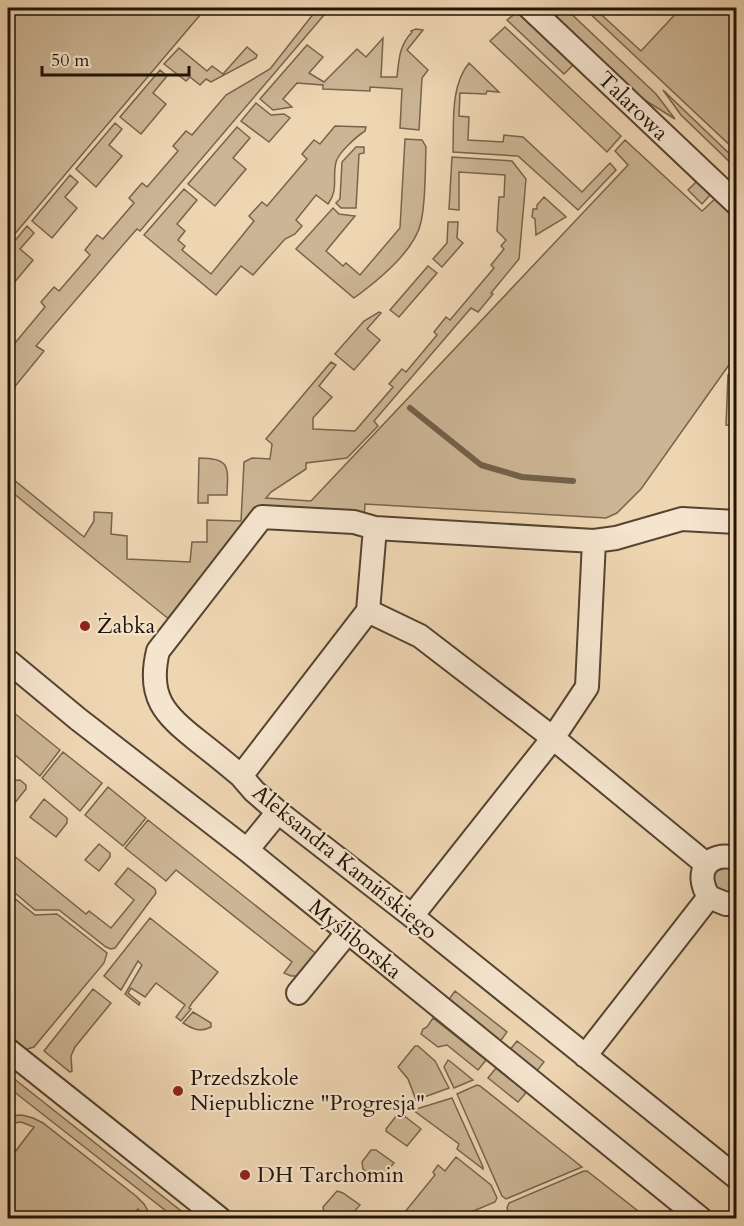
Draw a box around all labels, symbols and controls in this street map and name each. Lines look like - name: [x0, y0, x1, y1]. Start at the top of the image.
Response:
- scale bar: [42, 39, 189, 77]
- text: 50 m: [51, 48, 90, 73]
- street label: Talarowa: [591, 65, 675, 148]
- place label: Żabka: [97, 611, 156, 641]
- marker: Żabka: [78, 619, 92, 633]
- street label: Aleksandra Kamińskiego: [246, 778, 444, 946]
- street label: Myśliborska: [302, 892, 408, 986]
- place label: Przedszkole Niepubliczne "Progresja": [190, 1063, 425, 1118]
- marker: Przedszkole Niepubliczne "Progresja": [171, 1084, 185, 1098]
- place label: DH Tarchomin: [257, 1160, 405, 1190]
- marker: DH Tarchomin: [238, 1168, 252, 1182]

